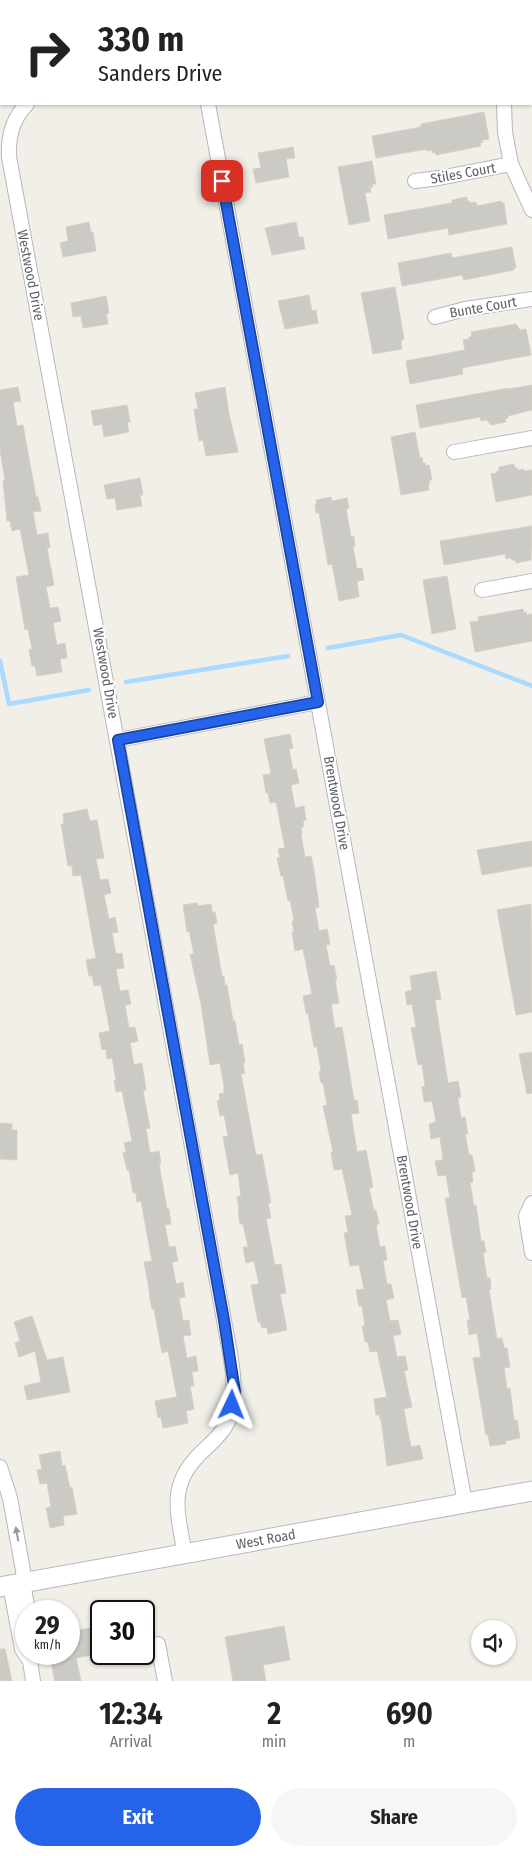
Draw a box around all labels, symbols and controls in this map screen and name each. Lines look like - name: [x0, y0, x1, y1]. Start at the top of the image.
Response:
- text: 330 m: [98, 18, 184, 60]
- icon: right: [15, 20, 80, 85]
- text: Sanders Drive: [98, 60, 222, 87]
- street label: Stiles Court: [429, 159, 497, 188]
- pin: [201, 160, 243, 202]
- icon: arrive: [208, 167, 236, 195]
- street label: Westwood Drive: [13, 228, 48, 322]
- street label: Bunte Court: [448, 293, 518, 322]
- street label: Westwood Drive: [89, 626, 122, 720]
- street label: Brentwood Drive: [320, 755, 353, 852]
- street label: Brentwood Drive: [393, 1154, 426, 1251]
- position arrow: [205, 1378, 257, 1430]
- one-way arrow: [12, 1526, 20, 1542]
- street label: West Road: [235, 1526, 297, 1553]
- speed limit sign: 30: [90, 1600, 155, 1665]
- text: 29: [35, 1611, 60, 1641]
- map controls: [471, 1620, 516, 1665]
- button: sound: [471, 1620, 516, 1665]
- text: km/h: [34, 1638, 61, 1652]
- text: 12:34: [99, 1696, 163, 1732]
- text: 2: [267, 1696, 281, 1732]
- text: 690: [386, 1696, 433, 1732]
- text: Arrival: [110, 1732, 152, 1751]
- text: min: [262, 1732, 287, 1751]
- text: m: [403, 1732, 415, 1751]
- button: Exit: [15, 1788, 261, 1846]
- button: Share: [271, 1788, 517, 1846]

